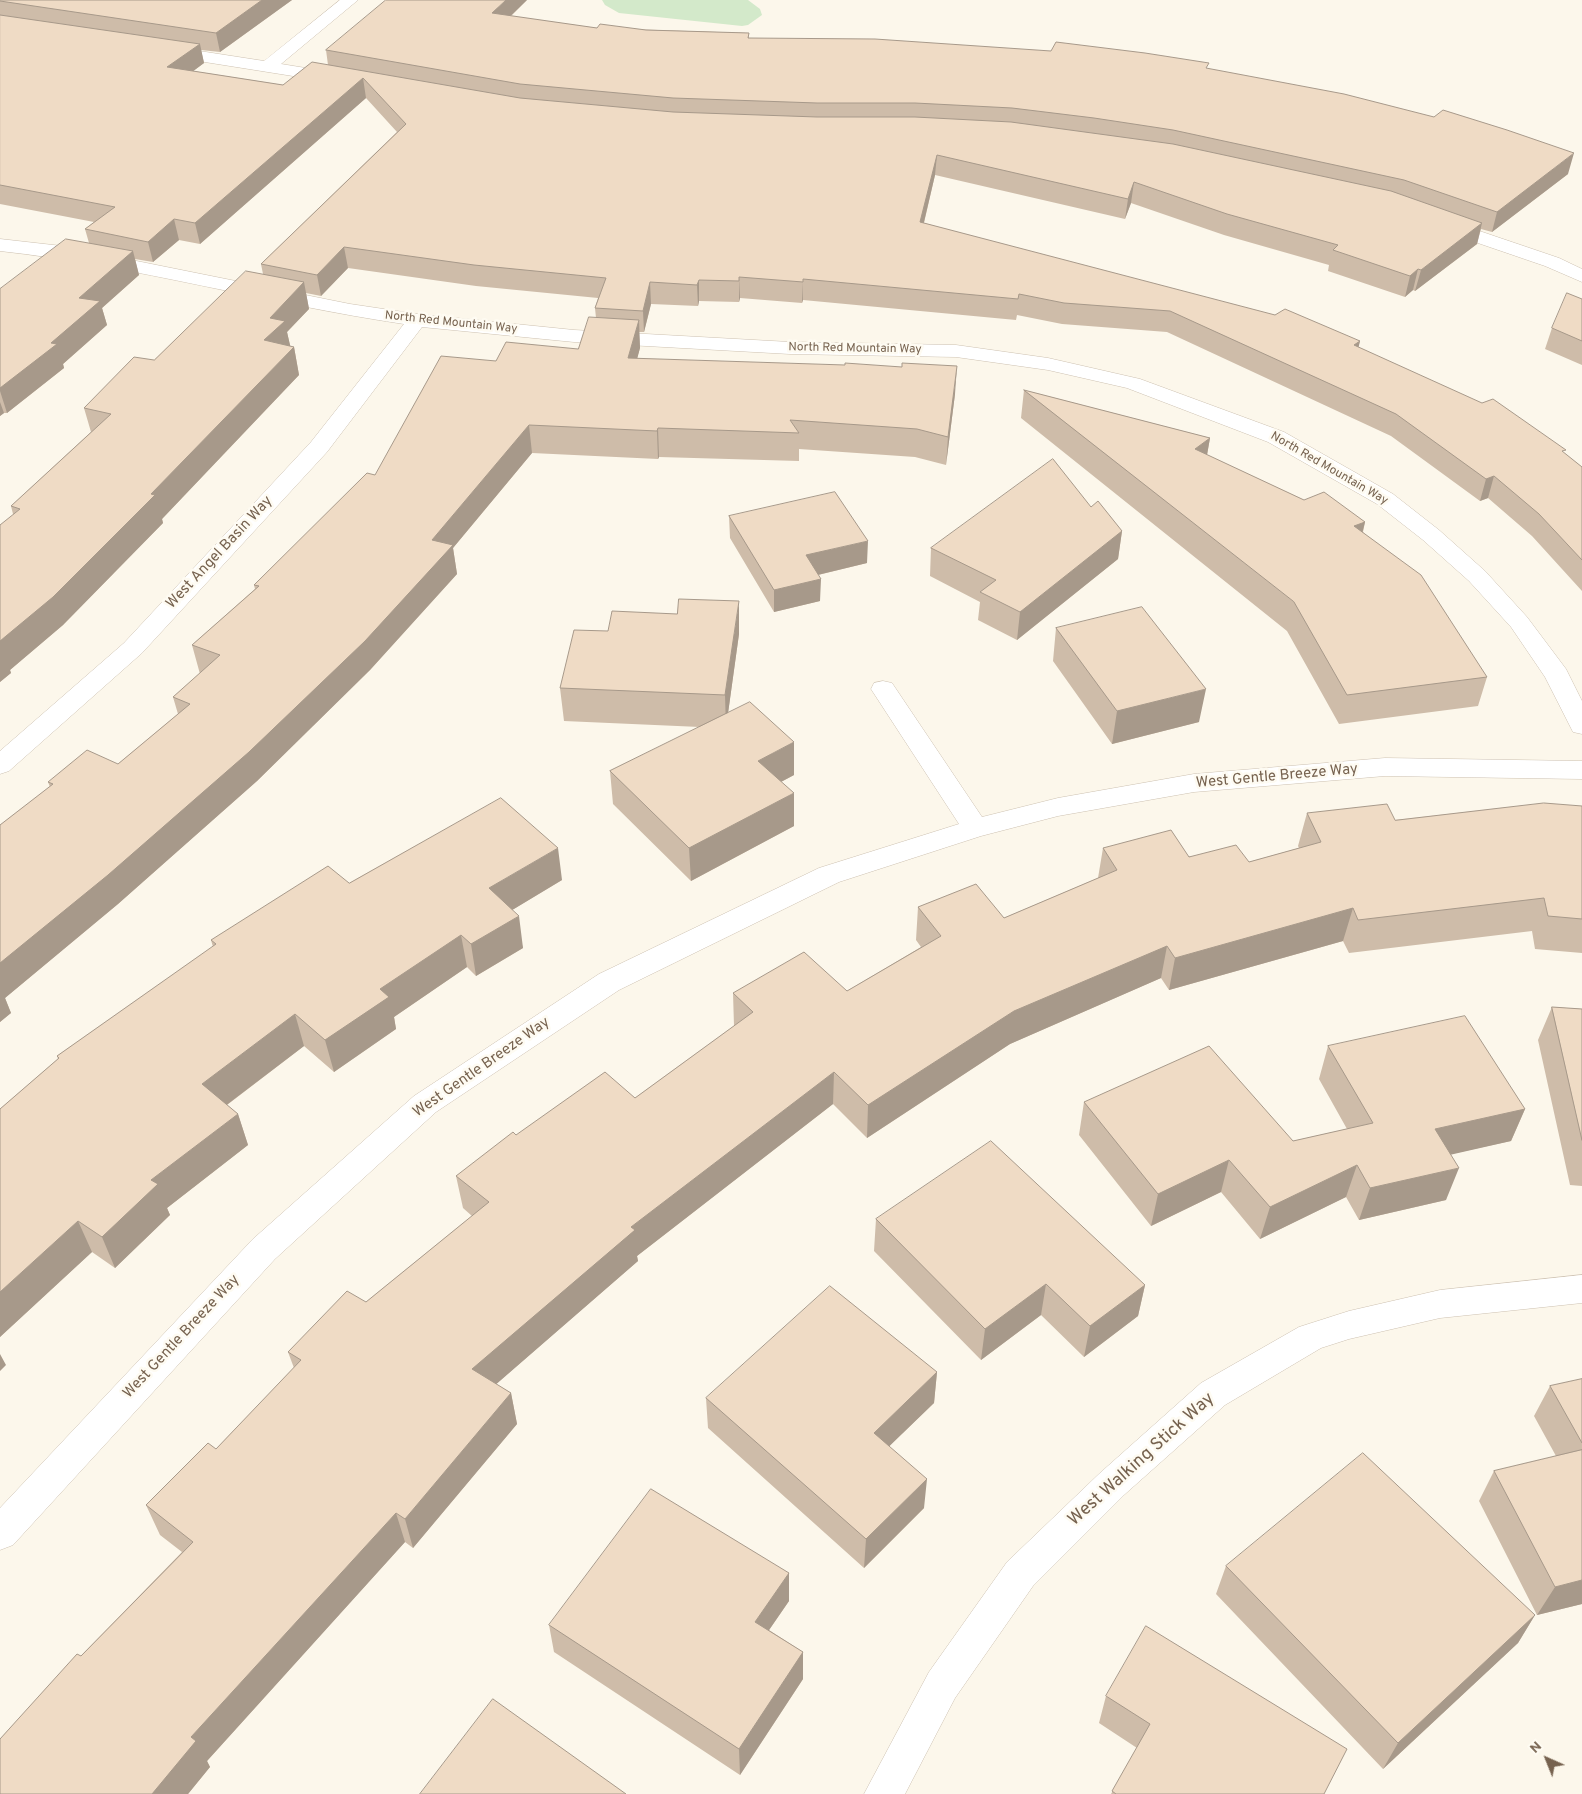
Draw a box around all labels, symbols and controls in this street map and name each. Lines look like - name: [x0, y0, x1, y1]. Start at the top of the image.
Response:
- street label: North Red Mountain Way: [384, 309, 518, 337]
- street label: North Red Mountain Way: [788, 341, 922, 357]
- street label: North Red Mountain Way: [1268, 429, 1390, 509]
- street label: West Angel Basin Way: [163, 493, 277, 613]
- street label: West Gentle Breeze Way: [1195, 761, 1359, 793]
- street label: West Gentle Breeze Way: [410, 1014, 554, 1122]
- street label: West Gentle Breeze Way: [120, 1271, 244, 1403]
- street label: West Walking Stick Way: [1064, 1389, 1220, 1531]
- north arrow: [1522, 1734, 1572, 1784]
- text: N: [1527, 1738, 1546, 1757]

